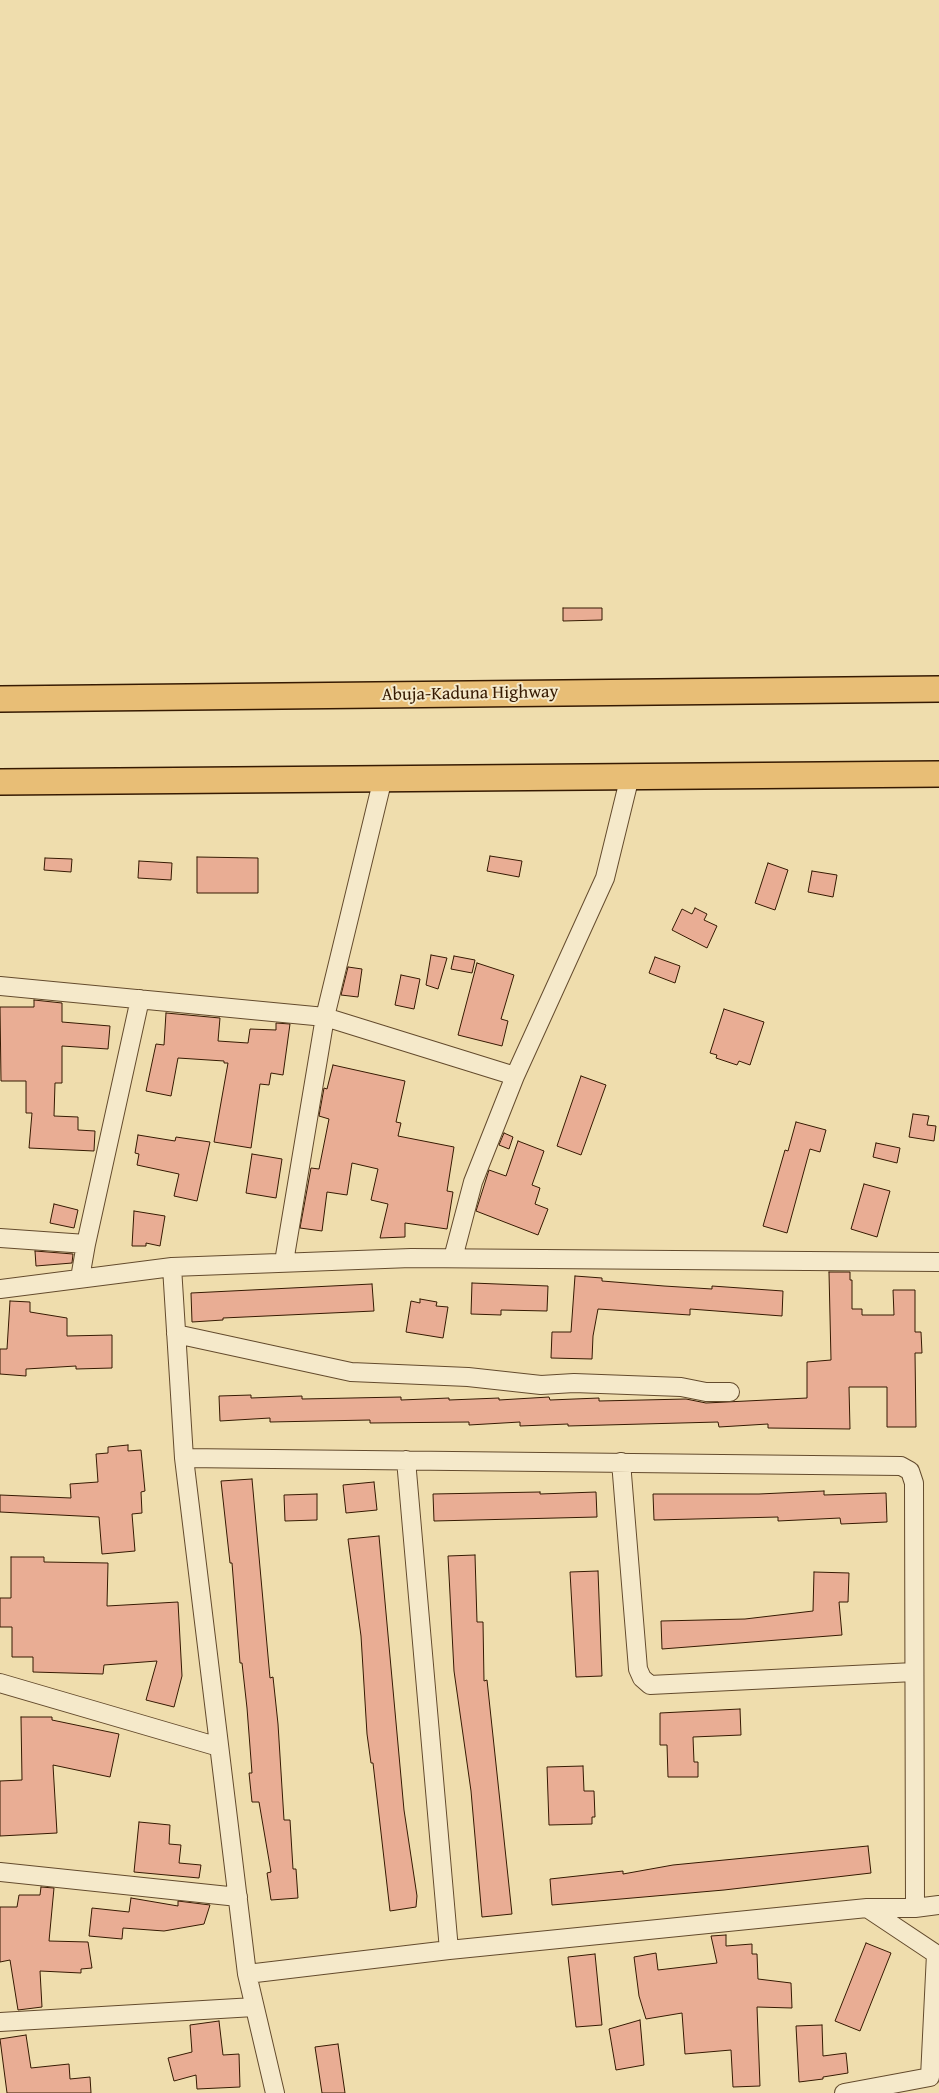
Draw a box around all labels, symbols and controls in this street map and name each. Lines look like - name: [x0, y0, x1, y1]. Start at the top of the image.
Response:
- street label: Abuja-Kaduna Highway: [382, 682, 558, 706]

